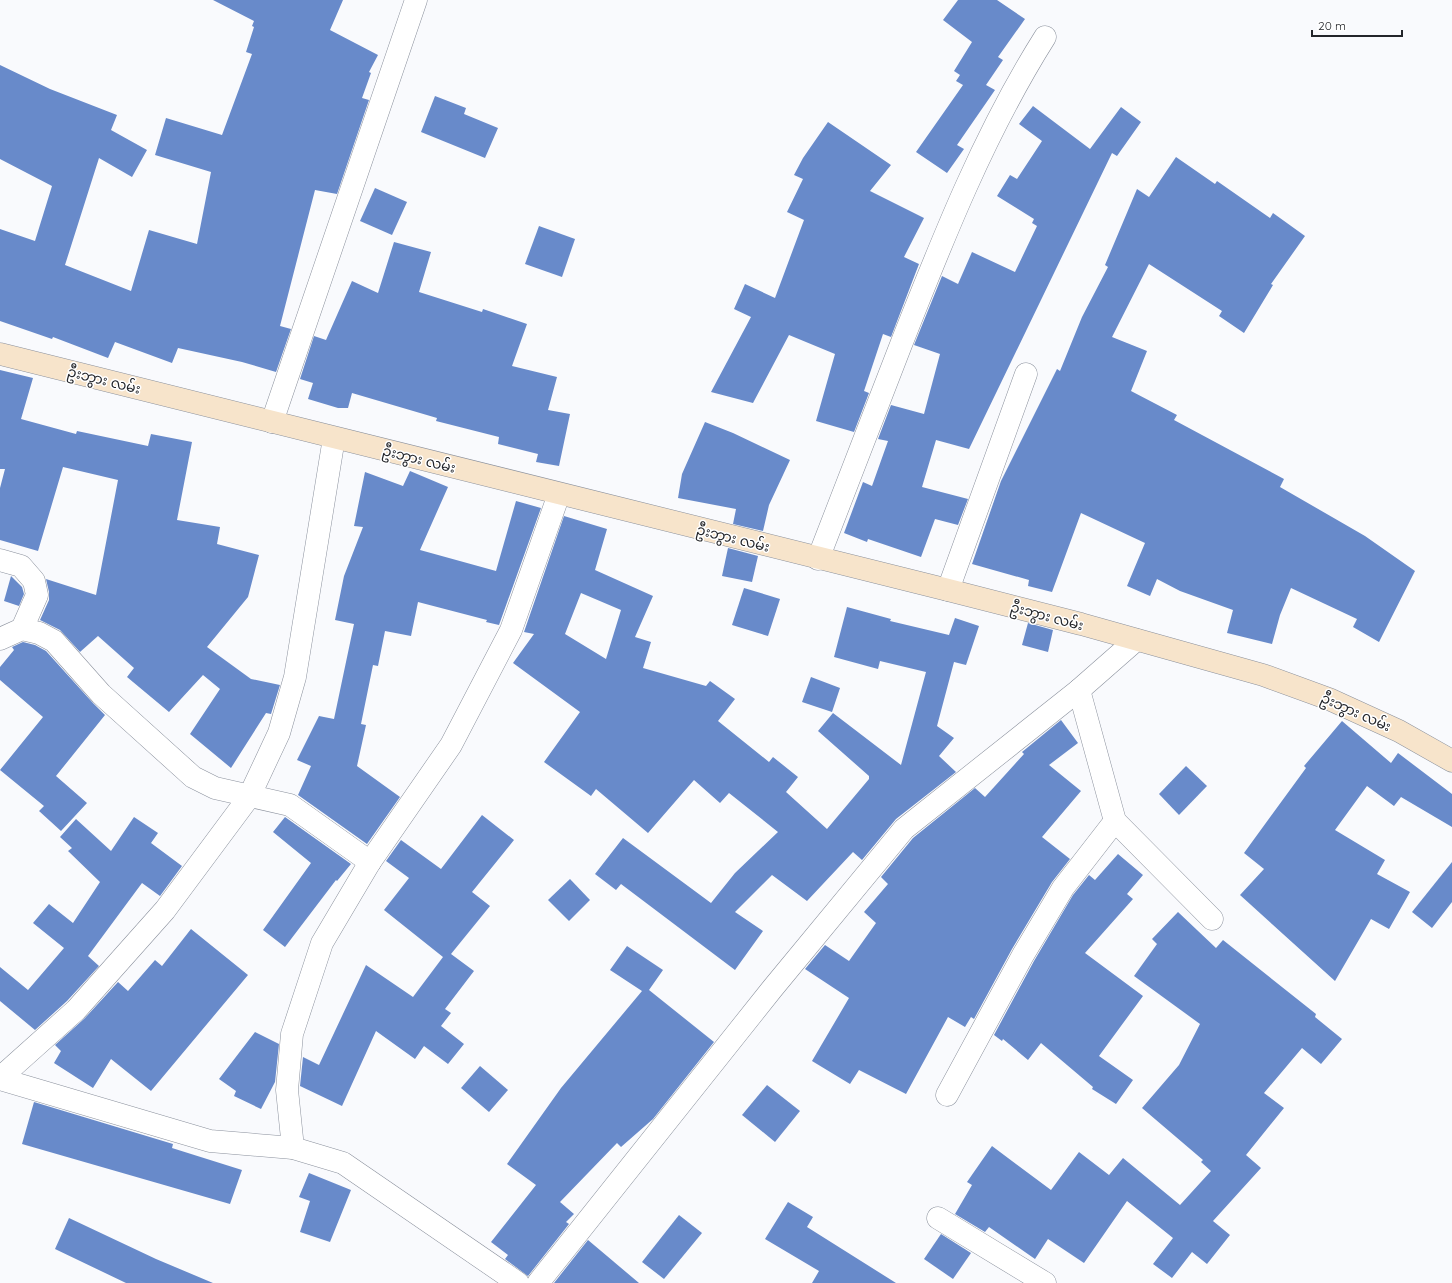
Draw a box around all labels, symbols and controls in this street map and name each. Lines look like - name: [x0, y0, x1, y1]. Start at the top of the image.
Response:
- scale bar: [1312, 12, 1402, 38]
- text: 20 m: [1318, 18, 1346, 33]
- street label: ဦးဘွား လမ်း: [65, 361, 143, 401]
- street label: ဦးဘွား လမ်း: [380, 440, 458, 480]
- street label: ဦးဘွား လမ်း: [694, 519, 772, 559]
- street label: ဦးဘွား လမ်း: [1008, 597, 1086, 637]
- street label: ဦးဘွား လမ်း: [1317, 688, 1394, 738]

